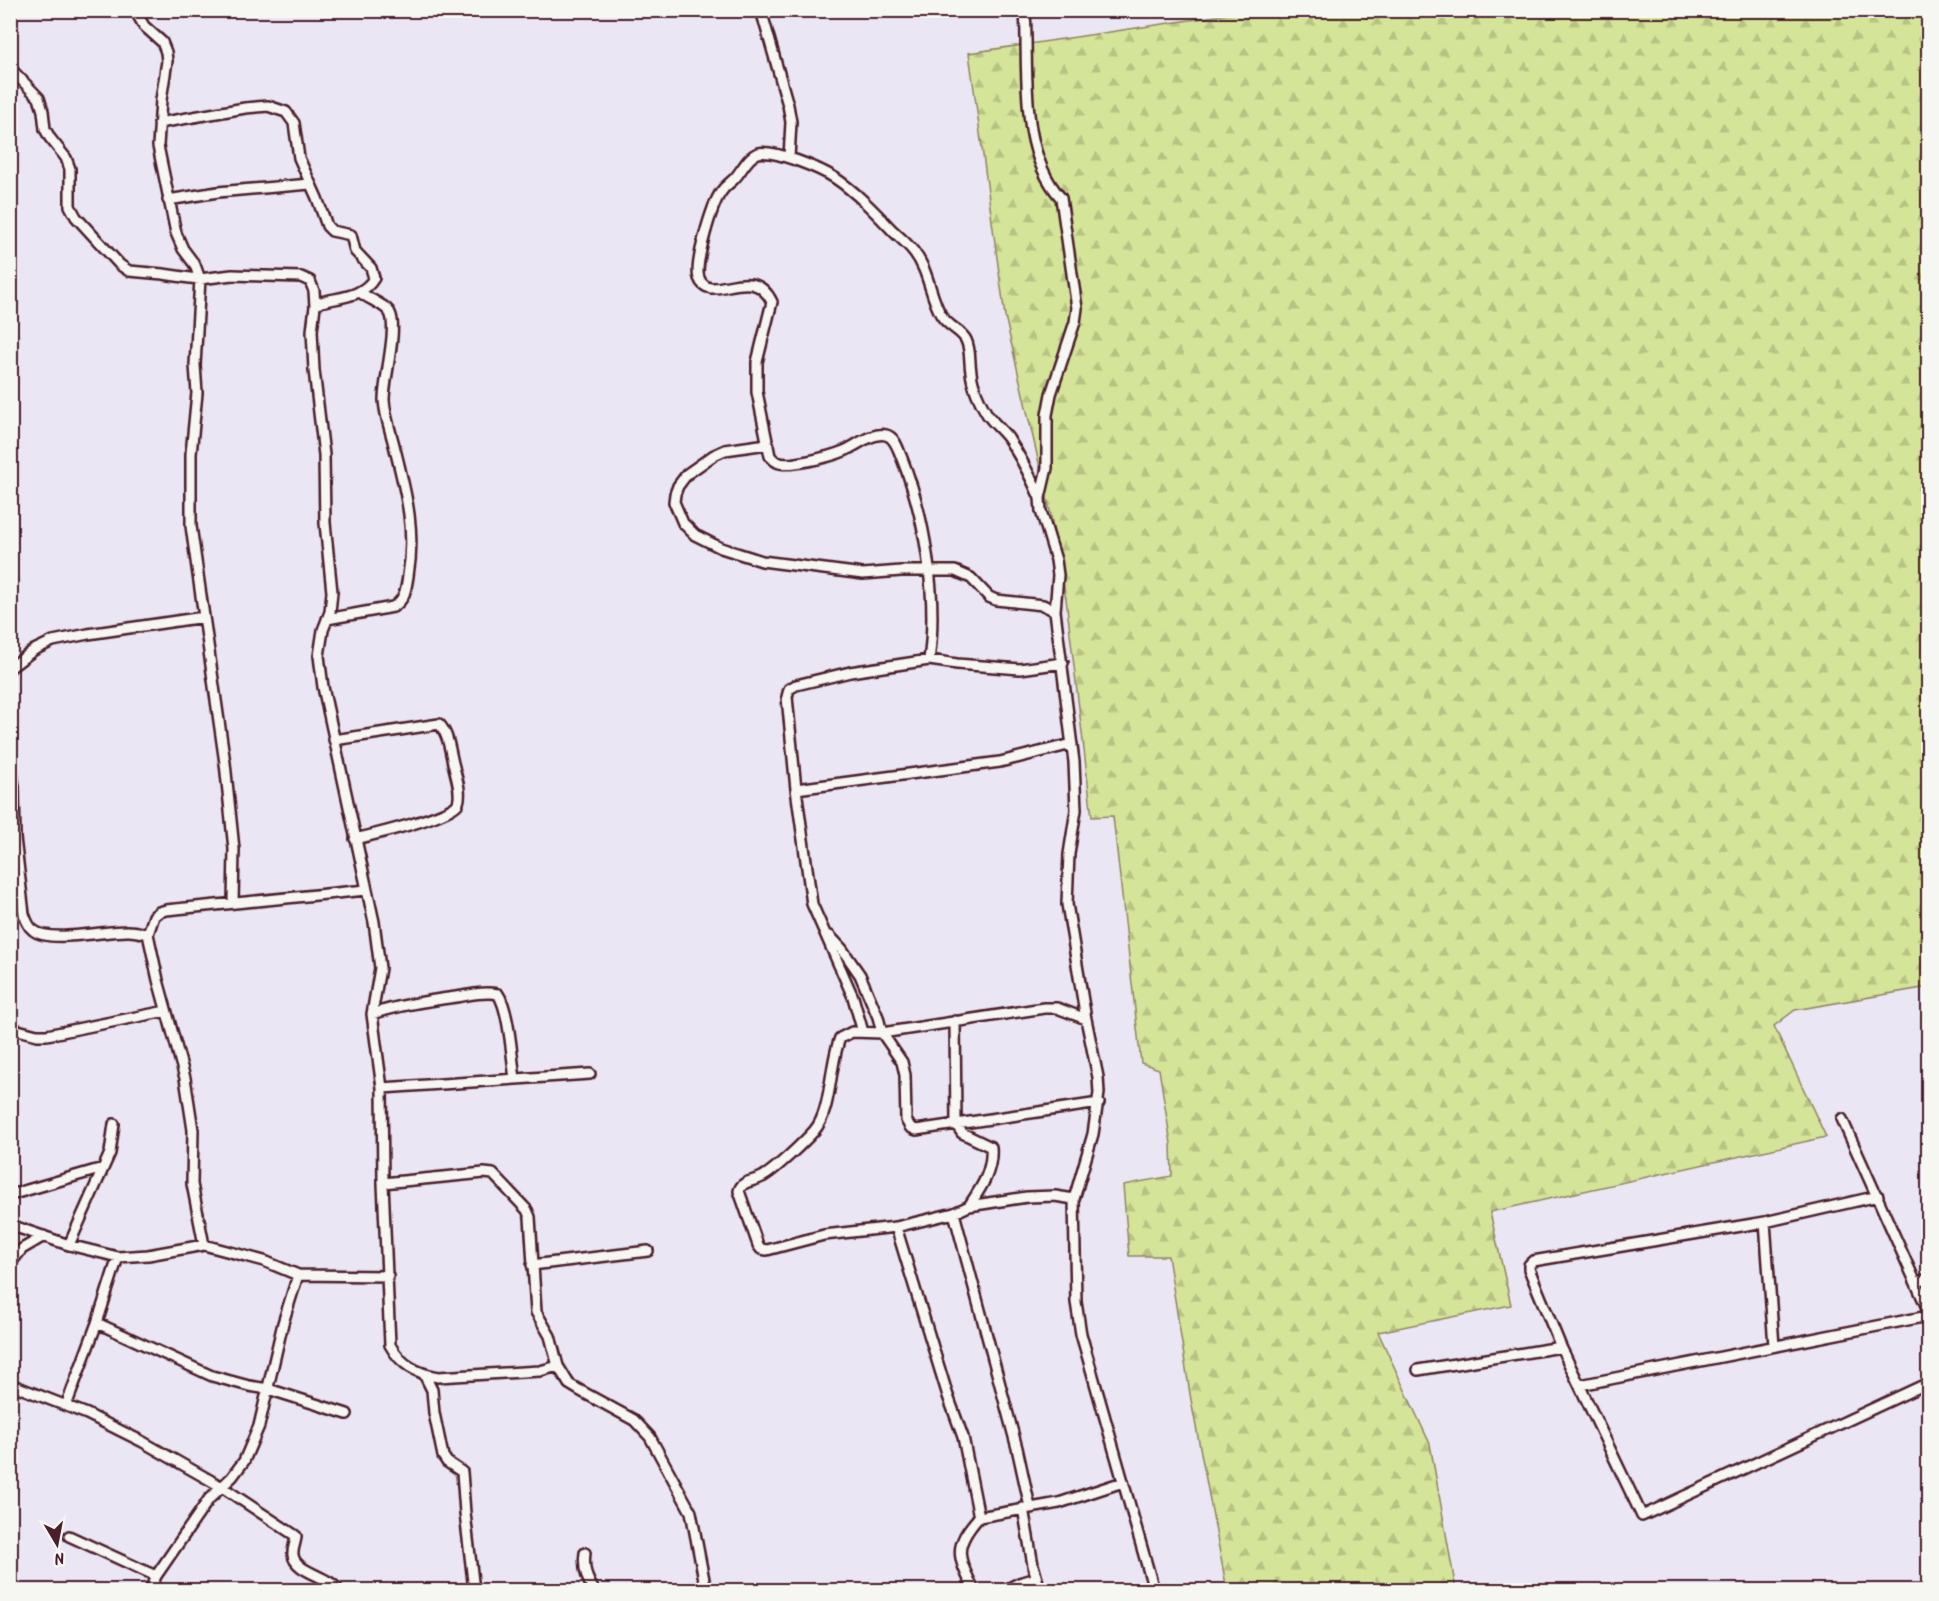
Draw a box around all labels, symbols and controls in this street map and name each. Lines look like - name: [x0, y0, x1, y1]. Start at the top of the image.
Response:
- north arrow: [27, 1514, 87, 1574]
- text: N: [52, 1544, 66, 1570]

